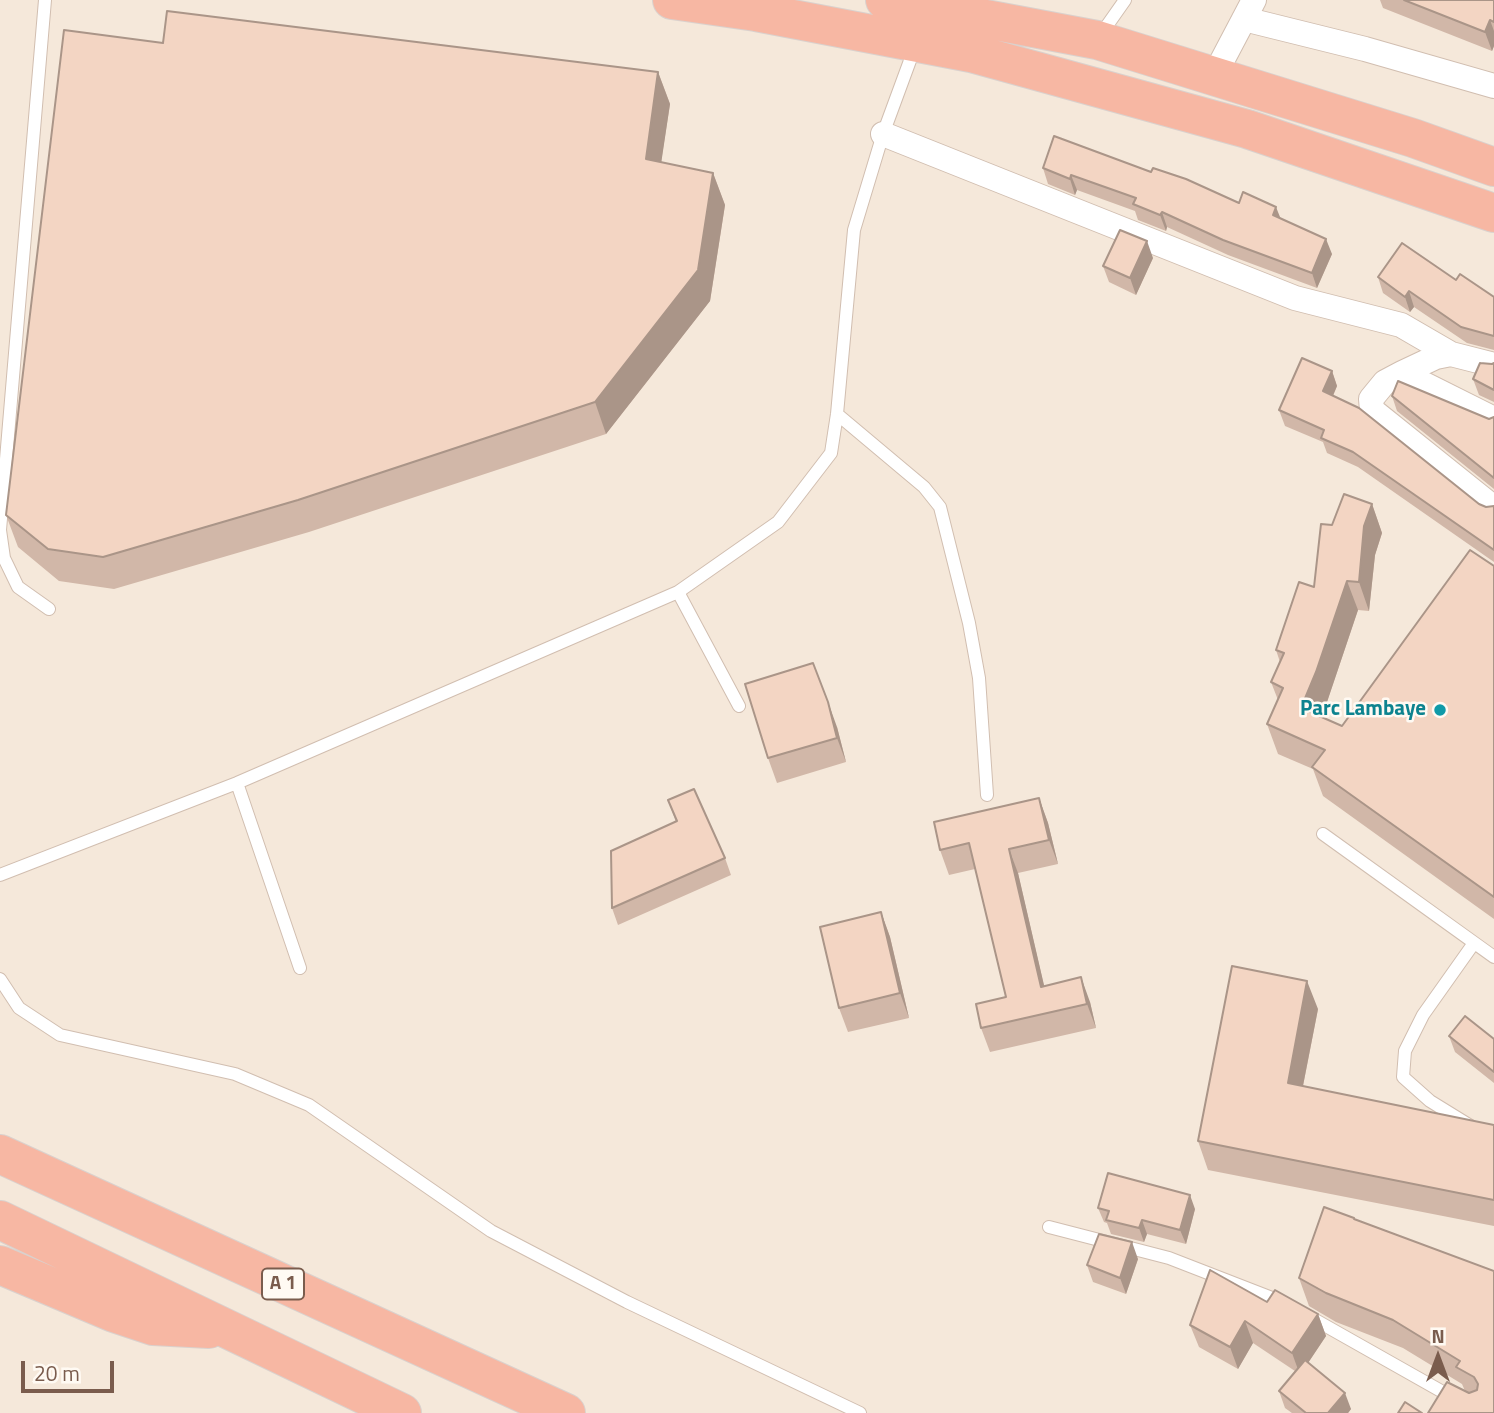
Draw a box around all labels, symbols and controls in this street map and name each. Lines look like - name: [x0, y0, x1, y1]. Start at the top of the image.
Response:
- place label: Parc Lambaye: [1300, 697, 1426, 723]
- marker: Parc Lambaye: [1432, 702, 1448, 718]
- road number: A 1: [262, 1268, 304, 1300]
- text: N: [1431, 1321, 1445, 1350]
- north arrow: [1403, 1322, 1473, 1392]
- scale bar: [24, 1346, 117, 1390]
- text: 20 m: [34, 1357, 80, 1389]

